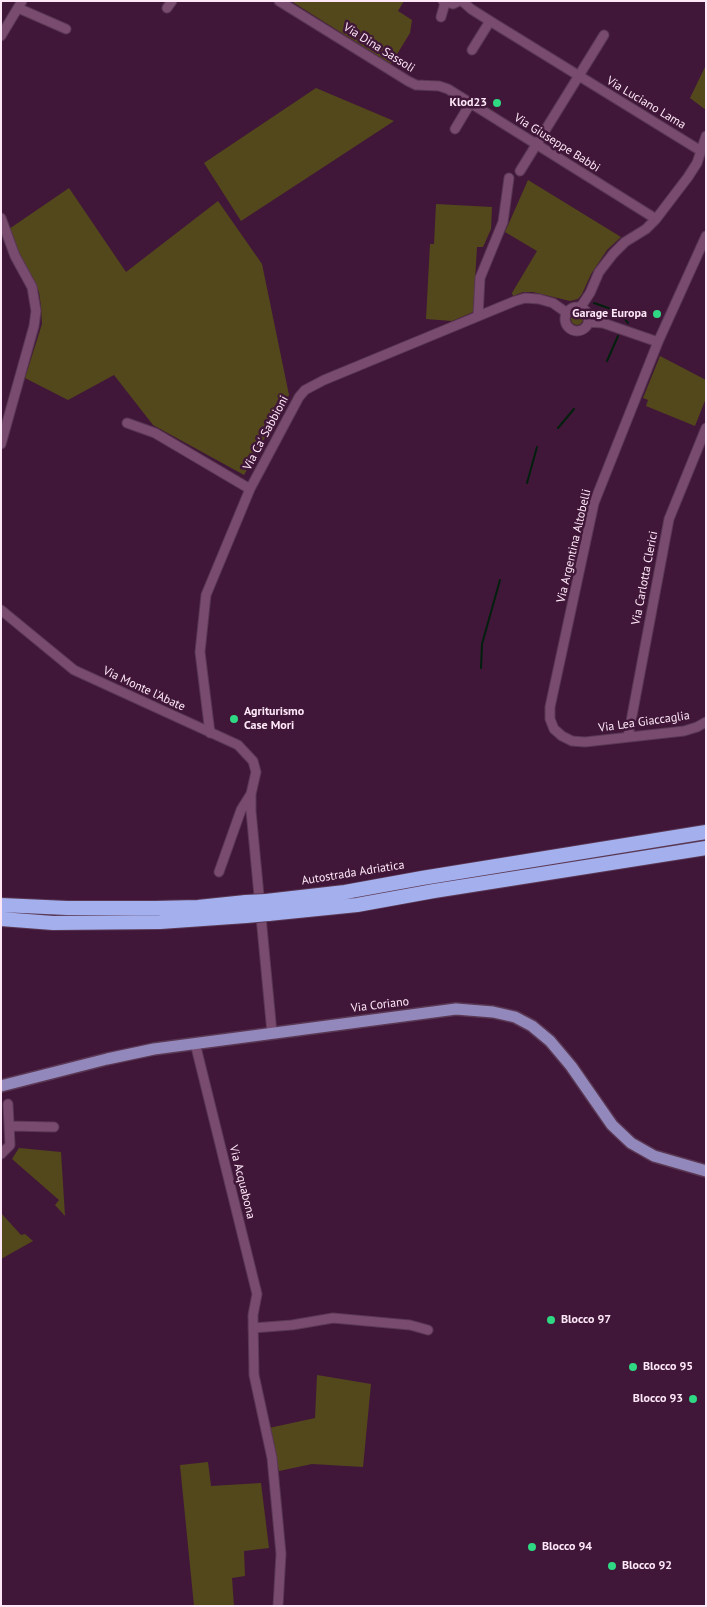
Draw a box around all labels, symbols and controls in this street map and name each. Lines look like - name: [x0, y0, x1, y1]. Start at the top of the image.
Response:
- street label: Via Dina Sassoli: [341, 20, 417, 76]
- street label: Via Luciano Lama: [604, 74, 688, 132]
- place label: Klod23: [450, 96, 487, 110]
- marker: Klod23: [491, 97, 503, 109]
- street label: Via Giuseppe Babbi: [511, 111, 603, 175]
- place label: Garage Europa: [572, 307, 647, 321]
- marker: Garage Europa: [651, 308, 663, 320]
- street label: Via Ca' Sabbioni: [240, 393, 292, 473]
- street label: Via Argentina Altobelli: [554, 488, 594, 604]
- street label: Via Carlotta Clerici: [629, 530, 661, 626]
- street label: Via Monte l'Abate: [101, 664, 187, 714]
- place label: Agriturismo Case Mori: [244, 705, 304, 733]
- street label: Via Lea Giaccaglia: [597, 708, 691, 736]
- marker: Agriturismo Case Mori: [228, 713, 240, 725]
- street label: Autostrada Adriatica: [301, 858, 405, 888]
- street label: Via Coriano: [350, 994, 410, 1016]
- street label: Via Acquabona: [226, 1144, 258, 1220]
- place label: Blocco 97: [561, 1313, 611, 1327]
- marker: Blocco 97: [545, 1314, 557, 1326]
- place label: Blocco 95: [643, 1360, 693, 1374]
- marker: Blocco 95: [627, 1361, 639, 1373]
- place label: Blocco 93: [633, 1392, 683, 1406]
- marker: Blocco 93: [687, 1393, 699, 1405]
- place label: Blocco 94: [542, 1540, 592, 1554]
- marker: Blocco 94: [526, 1541, 538, 1553]
- place label: Blocco 92: [622, 1559, 672, 1573]
- marker: Blocco 92: [606, 1560, 618, 1572]

